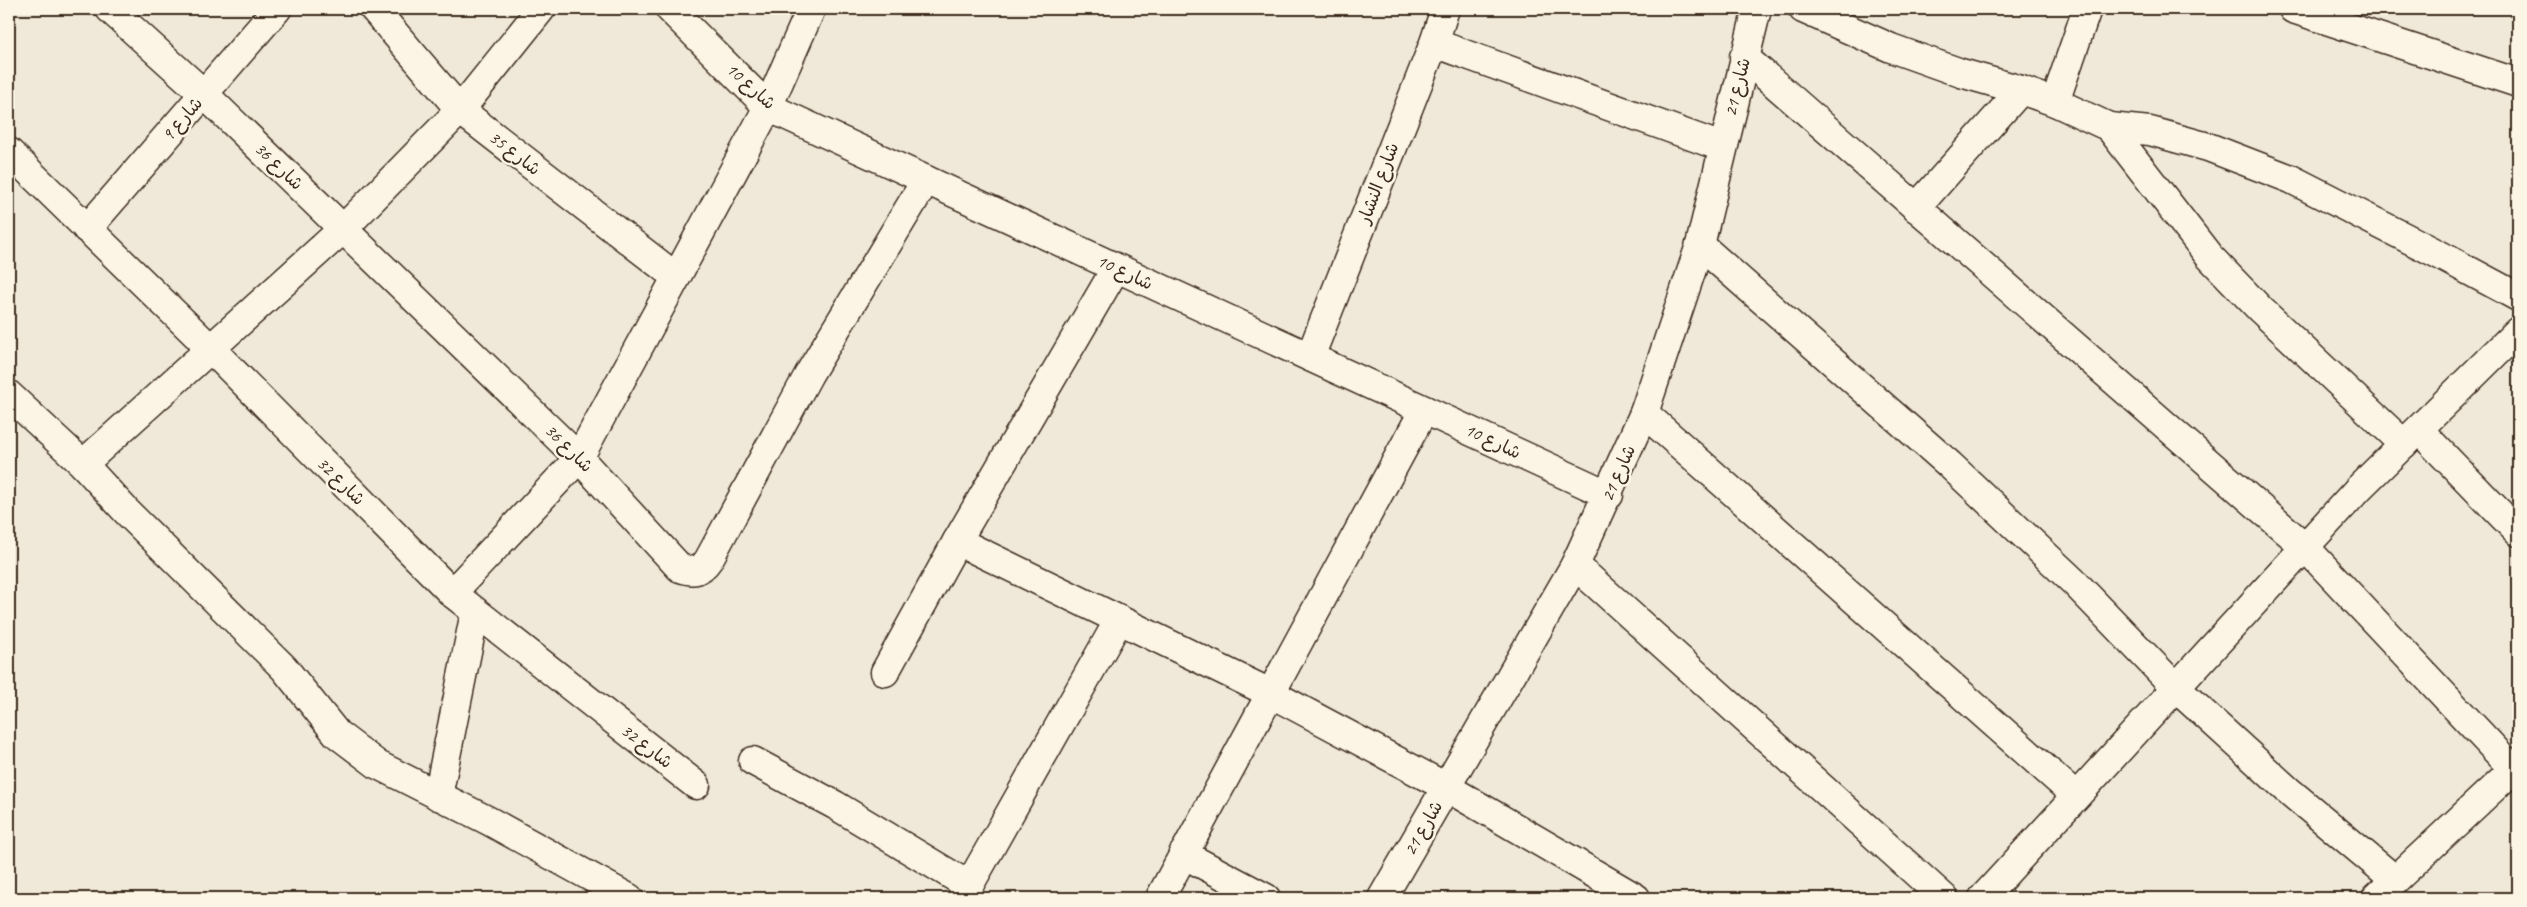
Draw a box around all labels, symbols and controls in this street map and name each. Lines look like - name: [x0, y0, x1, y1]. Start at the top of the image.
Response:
- street label: شارع 21: [1719, 55, 1756, 119]
- street label: شارع 10: [721, 58, 780, 115]
- street label: شارع 9: [157, 92, 208, 146]
- street label: شارع 35: [484, 126, 545, 181]
- street label: شارع 36: [249, 137, 308, 195]
- street label: شارع النشار: [1352, 140, 1404, 229]
- street label: شارع 10: [1093, 249, 1157, 295]
- street label: شارع 10: [1461, 418, 1525, 464]
- street label: شارع 36: [539, 419, 598, 478]
- street label: شارع 21: [1596, 441, 1641, 505]
- street label: شارع 32: [311, 452, 370, 511]
- street label: شارع 32: [616, 719, 677, 774]
- street label: شارع 21: [1399, 797, 1448, 860]

